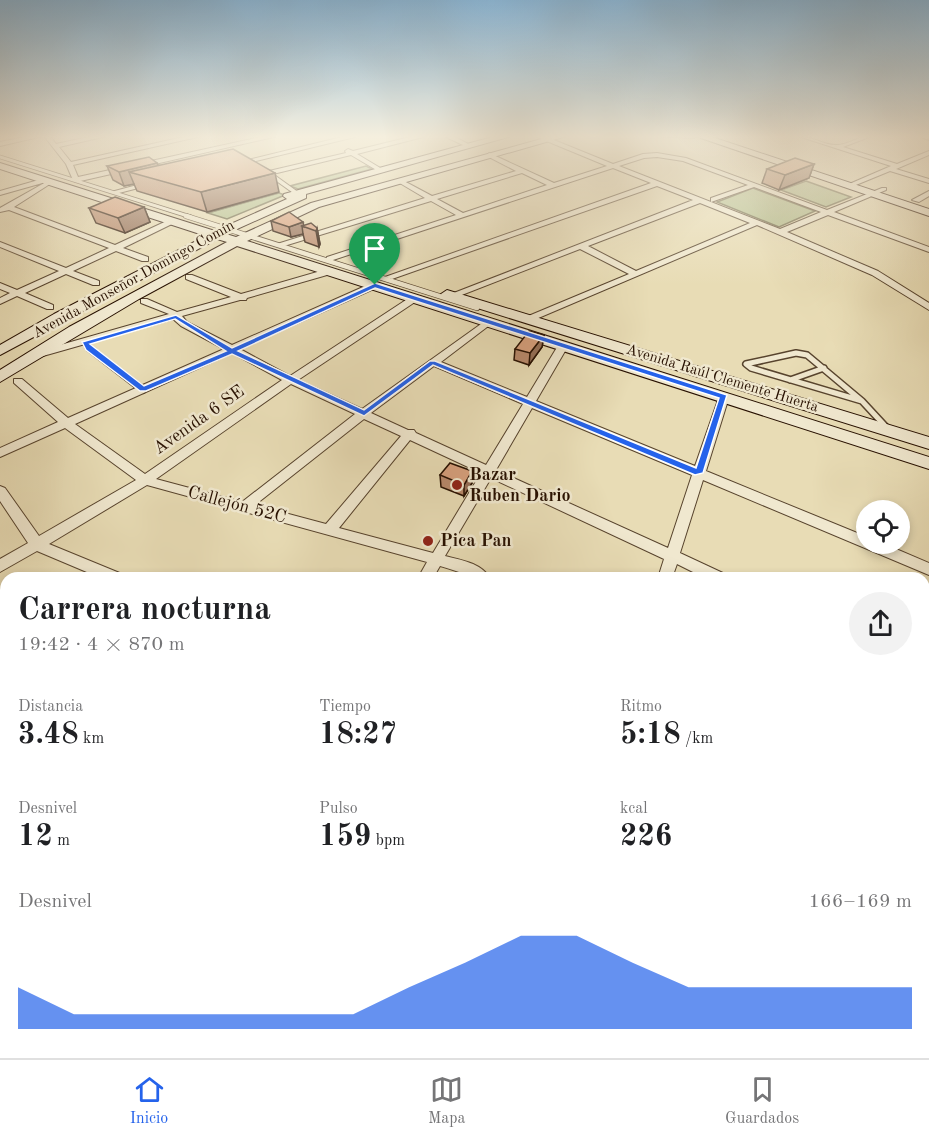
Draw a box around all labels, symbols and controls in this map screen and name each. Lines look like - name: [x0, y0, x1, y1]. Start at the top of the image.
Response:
- street label: Avenida Monseñor Domingo Comín: [31, 218, 237, 342]
- pin: [349, 223, 400, 285]
- icon: arrive: [358, 232, 391, 265]
- street label: Avenida Raúl Clemente Huerta: [624, 343, 821, 416]
- street label: Avenida 6 SE: [150, 382, 248, 458]
- place label: Bazar Ruben Dario: [469, 466, 571, 505]
- marker: Bazar Ruben Dario: [450, 478, 464, 492]
- street label: Callejón 52C: [186, 483, 288, 527]
- map controls: [856, 500, 910, 554]
- button: locate: [856, 500, 910, 554]
- place label: Pica Pan: [440, 532, 512, 550]
- marker: Pica Pan: [421, 534, 435, 548]
- button: share: [849, 592, 912, 655]
- text: Carrera nocturna: [18, 594, 271, 627]
- text: 19:42 · 4 × 870 m: [18, 635, 185, 655]
- text: Distancia: [18, 699, 83, 715]
- text: Tiempo: [319, 699, 371, 715]
- text: Ritmo: [620, 699, 662, 715]
- text: 3.48: [18, 720, 79, 750]
- text: 18:27: [319, 720, 397, 750]
- text: 5:18: [620, 720, 681, 750]
- text: km: [79, 731, 104, 747]
- text: /km: [681, 731, 713, 747]
- text: Desnivel: [18, 801, 77, 817]
- text: Pulso: [319, 801, 358, 817]
- text: kcal: [620, 801, 648, 817]
- text: 12: [18, 822, 53, 852]
- text: 159: [319, 822, 371, 852]
- text: 226: [620, 822, 672, 852]
- text: m: [53, 833, 70, 849]
- text: bpm: [371, 833, 405, 849]
- text: Desnivel: [18, 892, 92, 912]
- text: 166–169 m: [809, 892, 912, 912]
- tab: Inicio: [130, 1073, 168, 1129]
- tab: Mapa: [428, 1073, 465, 1129]
- tab: Guardados: [725, 1073, 799, 1129]

